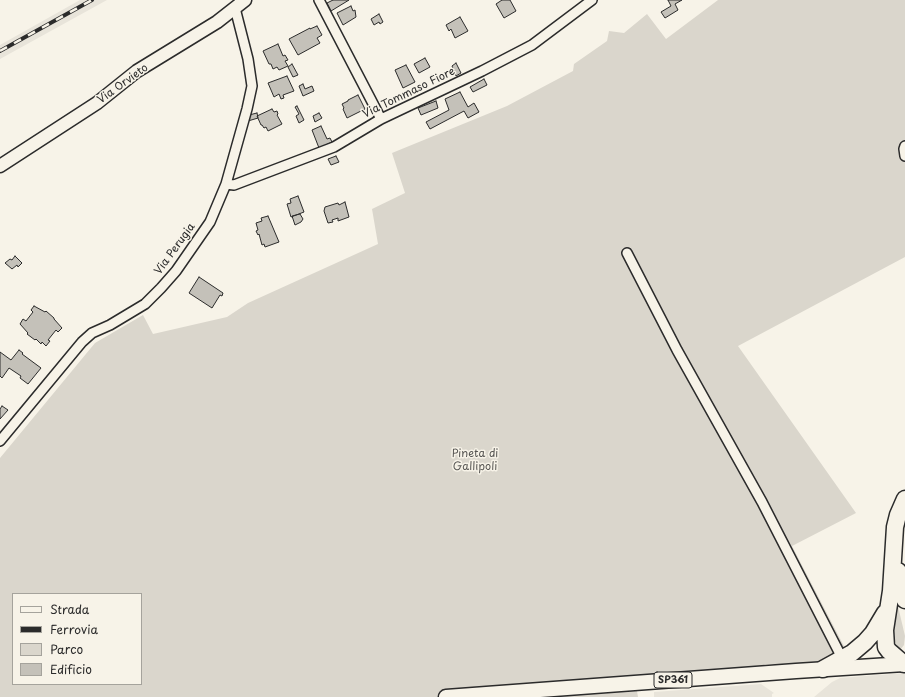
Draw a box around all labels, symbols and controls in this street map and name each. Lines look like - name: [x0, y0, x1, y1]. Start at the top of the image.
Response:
- street label: Via Orvieto: [95, 61, 151, 107]
- street label: Via Tommaso Fiore: [361, 65, 457, 121]
- street label: Via Perugia: [152, 221, 198, 277]
- park label: Pineta di Gallipoli: [452, 447, 498, 473]
- legend: [12, 593, 142, 685]
- text: Strada: [50, 600, 89, 618]
- text: Ferrovia: [50, 620, 98, 638]
- text: Parco: [50, 640, 83, 658]
- text: Edificio: [50, 660, 92, 678]
- road number: SP361: [654, 672, 692, 688]

